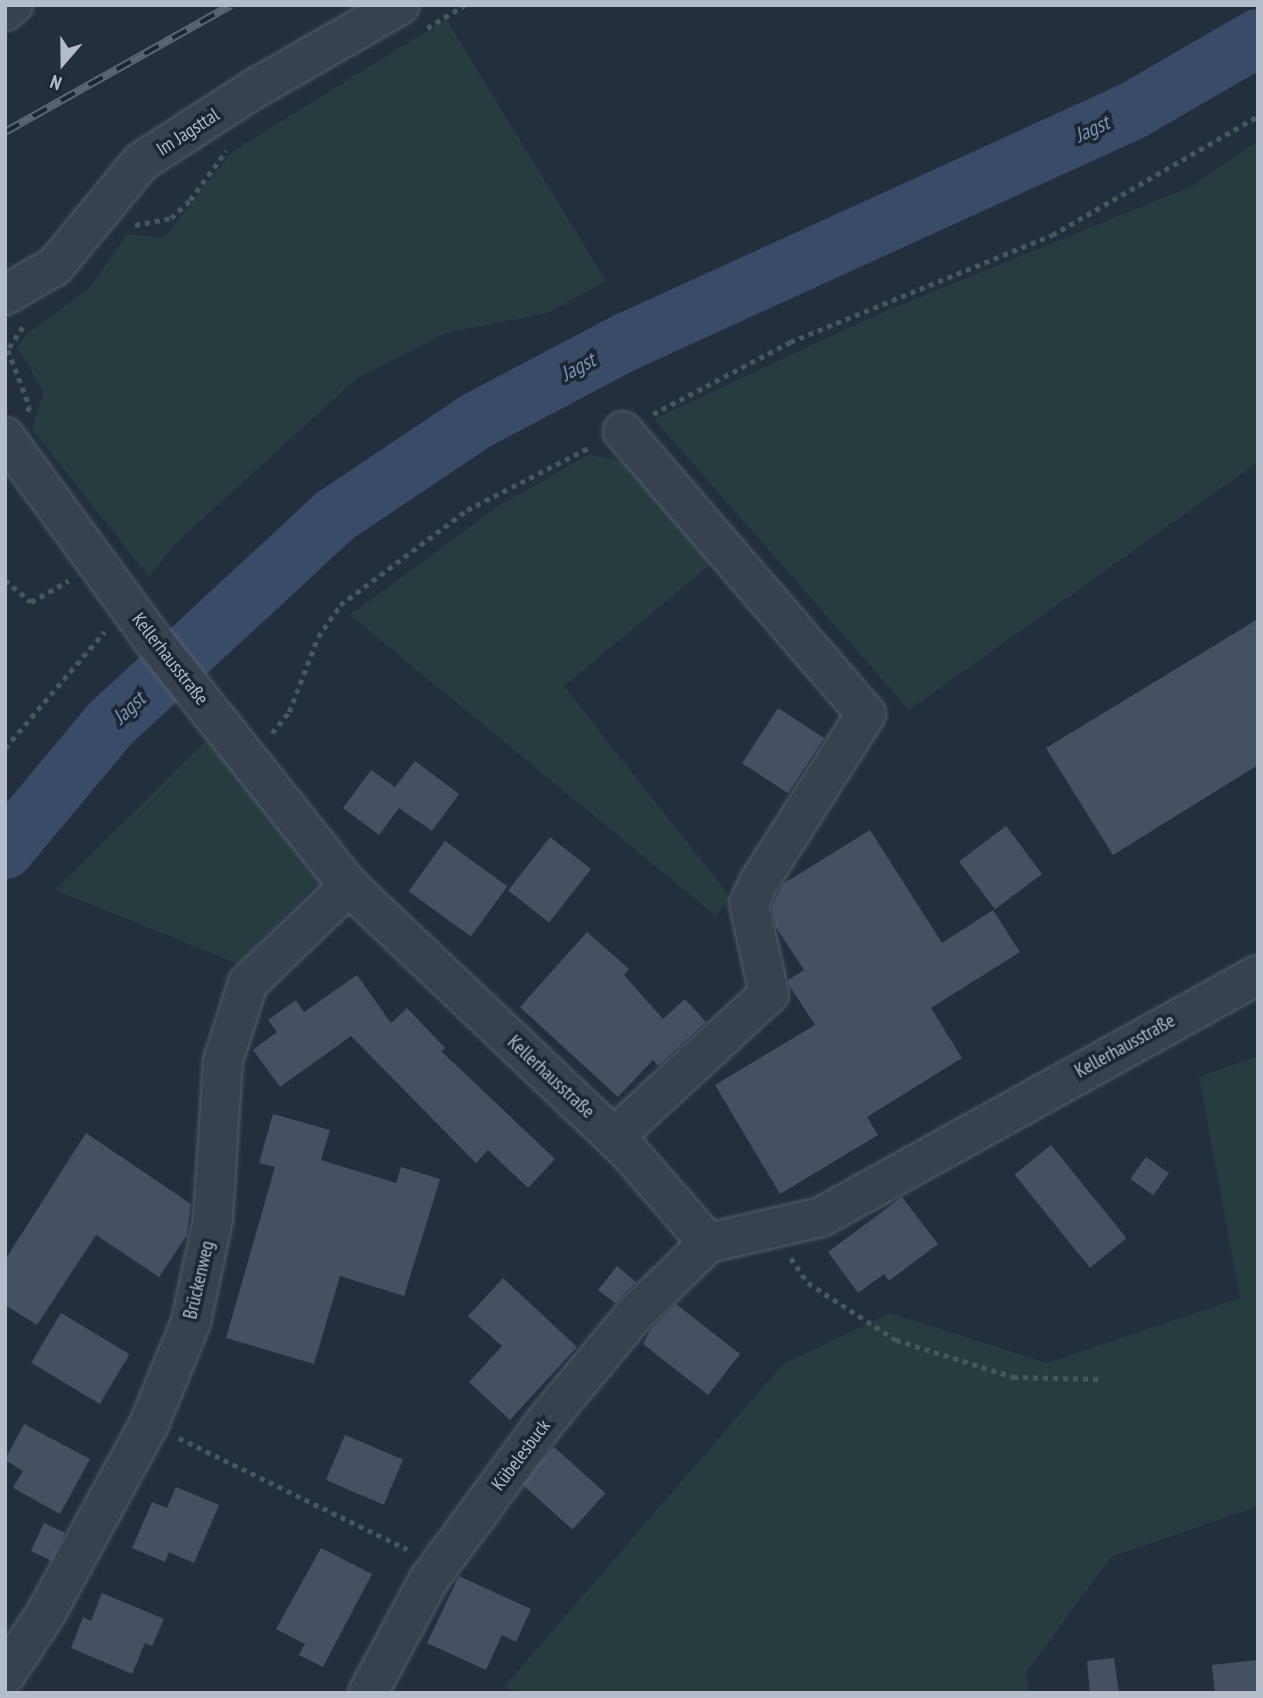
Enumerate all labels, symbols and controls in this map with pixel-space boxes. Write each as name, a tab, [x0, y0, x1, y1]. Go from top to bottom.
north arrow	[28, 28, 98, 98]
text: N	[47, 70, 65, 96]
street label: Im Jagsttal	[152, 103, 224, 161]
water label: Jagst	[1071, 110, 1113, 148]
water label: Jagst	[556, 348, 600, 386]
street label: Kellerhausstraße	[127, 608, 213, 710]
water label: Jagst	[107, 687, 151, 729]
street label: Kellerhausstraße	[1071, 1009, 1179, 1083]
street label: Kellerhausstraße	[503, 1031, 599, 1123]
street label: Brückenweg	[179, 1239, 219, 1321]
street label: Kübelesbuck	[487, 1415, 555, 1495]

